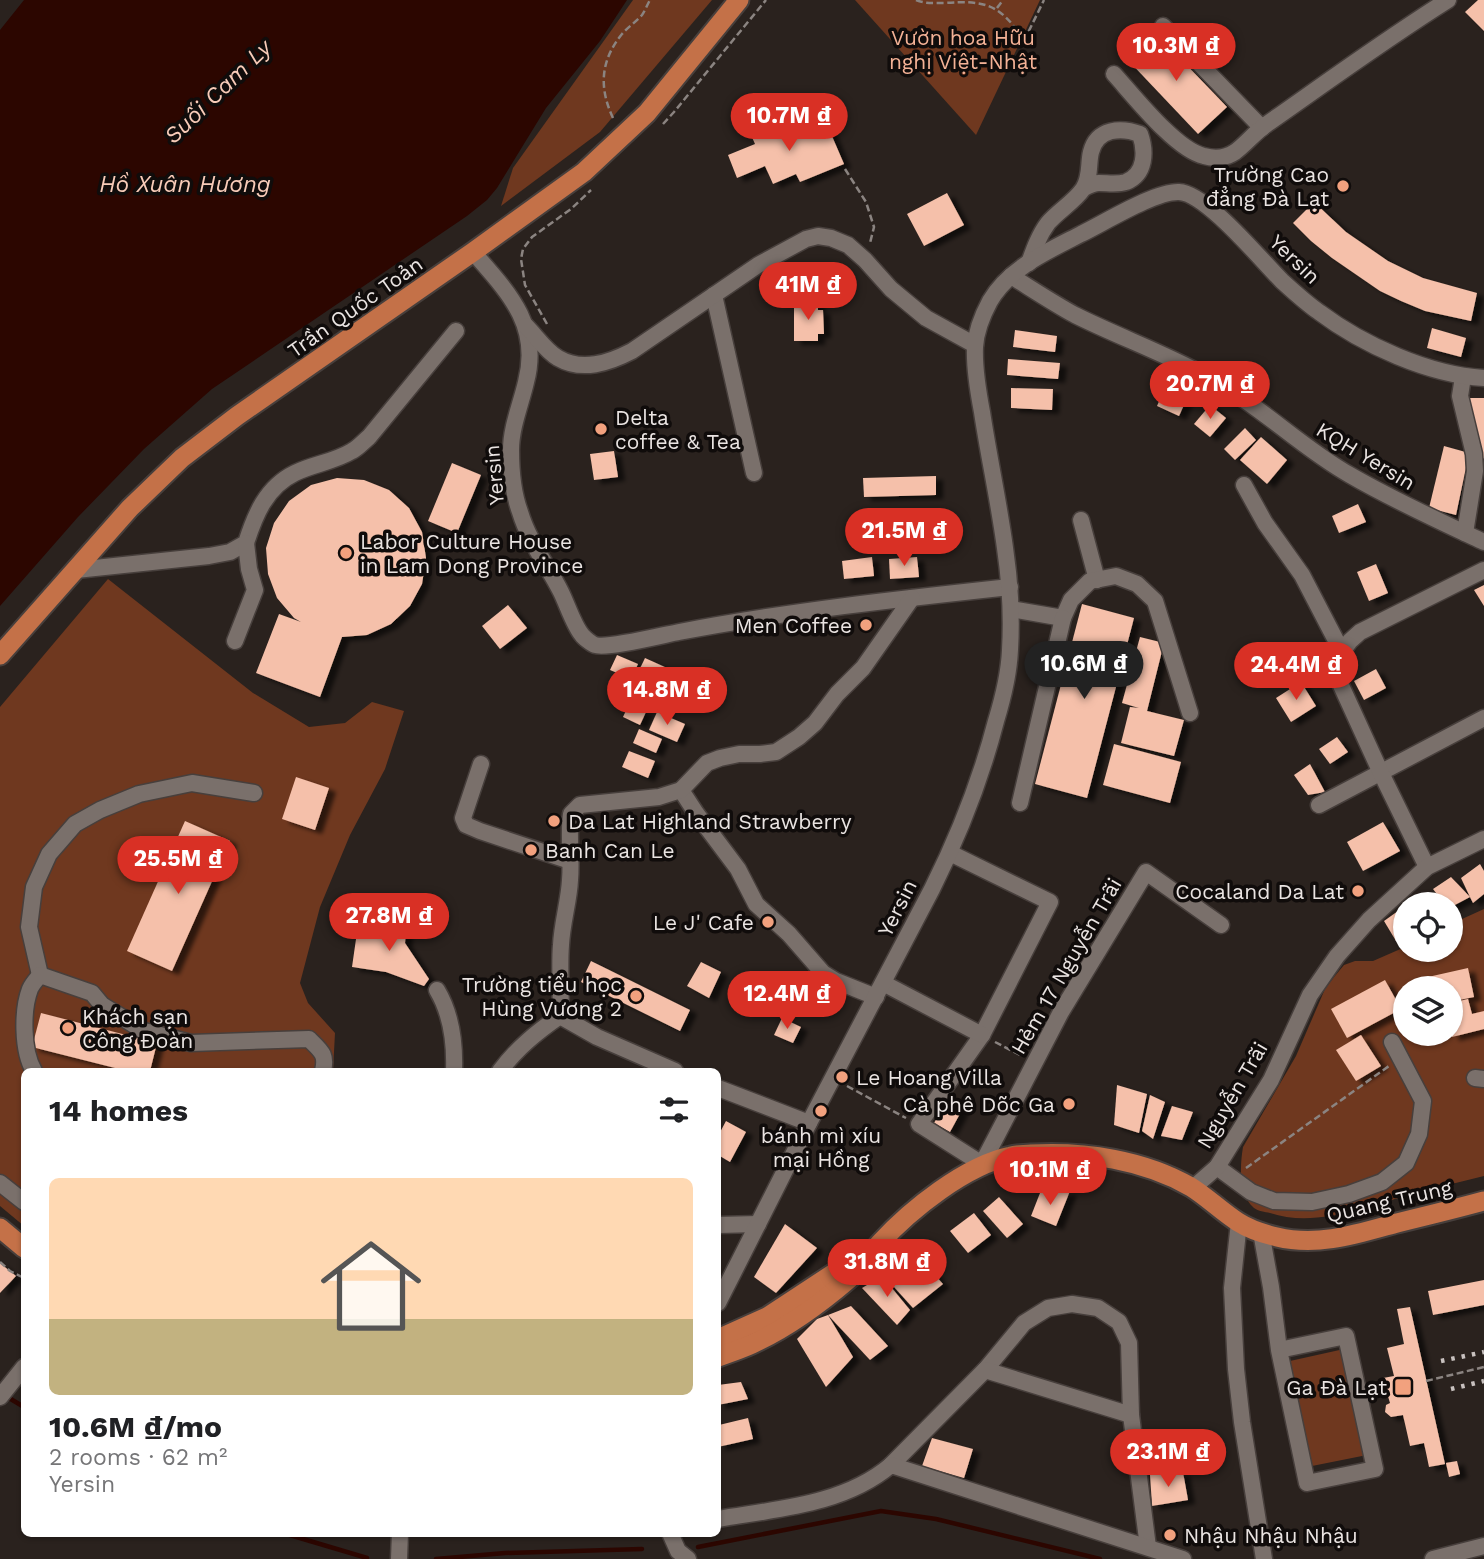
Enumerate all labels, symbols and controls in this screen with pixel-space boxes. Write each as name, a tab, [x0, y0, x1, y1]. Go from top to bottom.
pin: 10.3M ₫	[1111, 24, 1241, 83]
park label: Vườn hoa Hữu nghị Việt-Nhật	[889, 25, 1037, 74]
text: 10.3M ₫	[1133, 32, 1219, 59]
water label: Suối Cam Ly	[159, 33, 278, 150]
pin: 10.7M ₫	[724, 94, 854, 153]
text: 10.7M ₫	[747, 102, 831, 129]
place label: Trường Cao đẳng Đà Lạt	[1206, 162, 1329, 211]
water label: Hồ Xuân Hương	[99, 171, 271, 198]
marker: Trường Cao đẳng Đà Lạt	[1335, 178, 1351, 194]
street label: Yersin	[1265, 229, 1325, 289]
street label: Trần Quốc Toản	[283, 251, 427, 363]
pin: 41M ₫	[759, 262, 857, 322]
text: 41M ₫	[775, 271, 841, 298]
pin: 20.7M ₫	[1145, 362, 1275, 421]
text: 20.7M ₫	[1166, 370, 1254, 397]
place label: Delta coffee & Tea	[615, 405, 741, 454]
street label: KQH Yersin	[1312, 417, 1420, 495]
marker: Delta coffee & Tea	[593, 421, 609, 437]
street label: Yersin	[479, 444, 509, 506]
pin: 21.5M ₫	[839, 508, 969, 568]
text: 21.5M ₫	[861, 517, 947, 544]
place label: Labor Culture House in Lam Dong Province	[360, 529, 583, 578]
marker: Labor Culture House in Lam Dong Province	[338, 545, 354, 561]
place label: Men Coffee	[735, 613, 852, 638]
marker: Men Coffee	[858, 617, 874, 633]
pin: 10.6M ₫	[1019, 642, 1149, 701]
pin: 24.4M ₫	[1231, 642, 1361, 702]
text: 10.6M ₫	[1040, 650, 1128, 677]
text: 24.4M ₫	[1250, 651, 1342, 678]
pin: 14.8M ₫	[602, 668, 732, 727]
text: 14.8M ₫	[623, 676, 711, 703]
place label: Da Lat Highland Strawberry	[568, 809, 852, 834]
marker: Da Lat Highland Strawberry	[546, 813, 562, 829]
pin: 25.5M ₫	[113, 836, 243, 896]
place label: Banh Can Le	[545, 838, 675, 863]
marker: Banh Can Le	[523, 842, 539, 858]
text: 25.5M ₫	[133, 845, 223, 872]
street label: Hẻm 17 Nguyễn Trãi	[1005, 873, 1127, 1059]
street label: Yersin	[872, 875, 922, 941]
place label: Cocaland Da Lat	[1175, 879, 1344, 904]
marker: Cocaland Da Lat	[1350, 883, 1366, 899]
map controls	[1393, 892, 1463, 1046]
button: locate	[1393, 892, 1463, 962]
pin: 27.8M ₫	[324, 894, 454, 953]
text: 27.8M ₫	[345, 902, 433, 929]
place label: Le J' Cafe	[653, 910, 754, 935]
marker: Le J' Cafe	[760, 914, 776, 930]
place label: Trường tiểu học Hùng Vương 2	[462, 972, 622, 1021]
pin: 12.4M ₫	[722, 972, 852, 1031]
button: layers	[1393, 976, 1463, 1046]
text: 12.4M ₫	[743, 980, 831, 1007]
marker: Trường tiểu học Hùng Vương 2	[628, 988, 644, 1004]
place label: Khách sạn Công Đoàn	[82, 1004, 193, 1053]
marker: Khách sạn Công Đoàn	[60, 1020, 76, 1036]
street label: Nguyễn Trãi	[1191, 1037, 1273, 1153]
place label: Le Hoang Villa	[856, 1065, 1002, 1090]
marker: Le Hoang Villa	[834, 1069, 850, 1085]
icon: filters	[655, 1091, 693, 1129]
place label: Cà phê Dõc Ga	[903, 1092, 1055, 1117]
text: 14 homes	[49, 1093, 188, 1128]
marker: Cà phê Dõc Ga	[1061, 1096, 1077, 1112]
marker: bánh mì xíu mại Hồng	[813, 1103, 829, 1119]
place label: bánh mì xíu mại Hồng	[761, 1123, 881, 1172]
pin: 10.1M ₫	[985, 1148, 1115, 1207]
text: 10.1M ₫	[1010, 1156, 1090, 1183]
street label: Quang Trung	[1324, 1174, 1455, 1228]
icon: home	[308, 1223, 434, 1349]
pin: 31.8M ₫	[822, 1240, 952, 1299]
text: 31.8M ₫	[844, 1248, 930, 1275]
place label: Ga Đà Lạt	[1286, 1375, 1387, 1400]
marker: Ga Đà Lạt	[1393, 1377, 1413, 1397]
text: 10.6M ₫/mo	[49, 1409, 222, 1444]
pin: 23.1M ₫	[1103, 1430, 1233, 1489]
text: 23.1M ₫	[1126, 1438, 1210, 1465]
text: 2 rooms · 62 m²	[49, 1444, 227, 1471]
text: Yersin	[49, 1471, 115, 1498]
place label: Nhậu Nhậu Nhậu	[1184, 1523, 1358, 1548]
marker: Nhậu Nhậu Nhậu	[1162, 1527, 1178, 1543]

